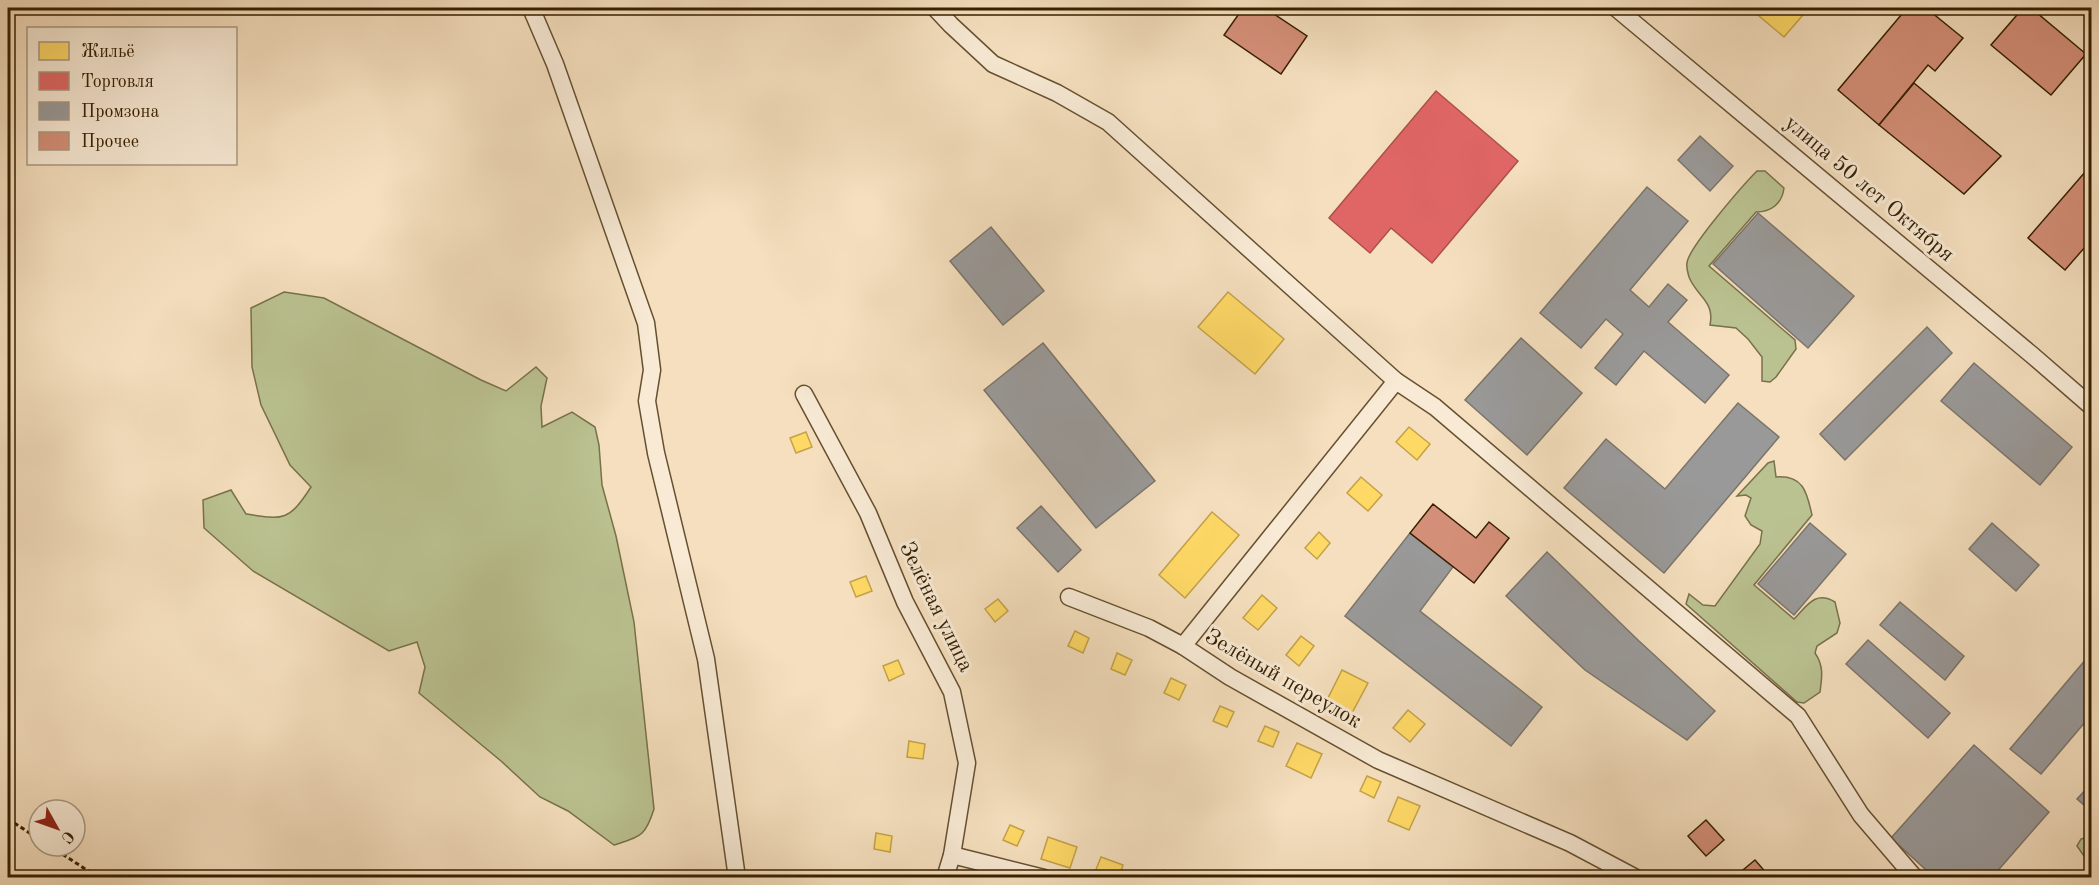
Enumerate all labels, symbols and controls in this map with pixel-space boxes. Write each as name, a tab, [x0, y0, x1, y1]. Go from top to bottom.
legend	[27, 27, 237, 165]
text: Жильё	[81, 43, 135, 61]
text: Торговля	[81, 73, 154, 91]
text: Промзона	[81, 103, 159, 121]
street label: улица 50 лет Октября	[1780, 112, 1958, 266]
text: Прочее	[81, 133, 139, 151]
street label: Зелёная улица	[895, 538, 977, 676]
street label: Зелёный переулок	[1201, 625, 1365, 733]
north arrow	[27, 798, 87, 858]
text: С	[57, 827, 76, 846]

